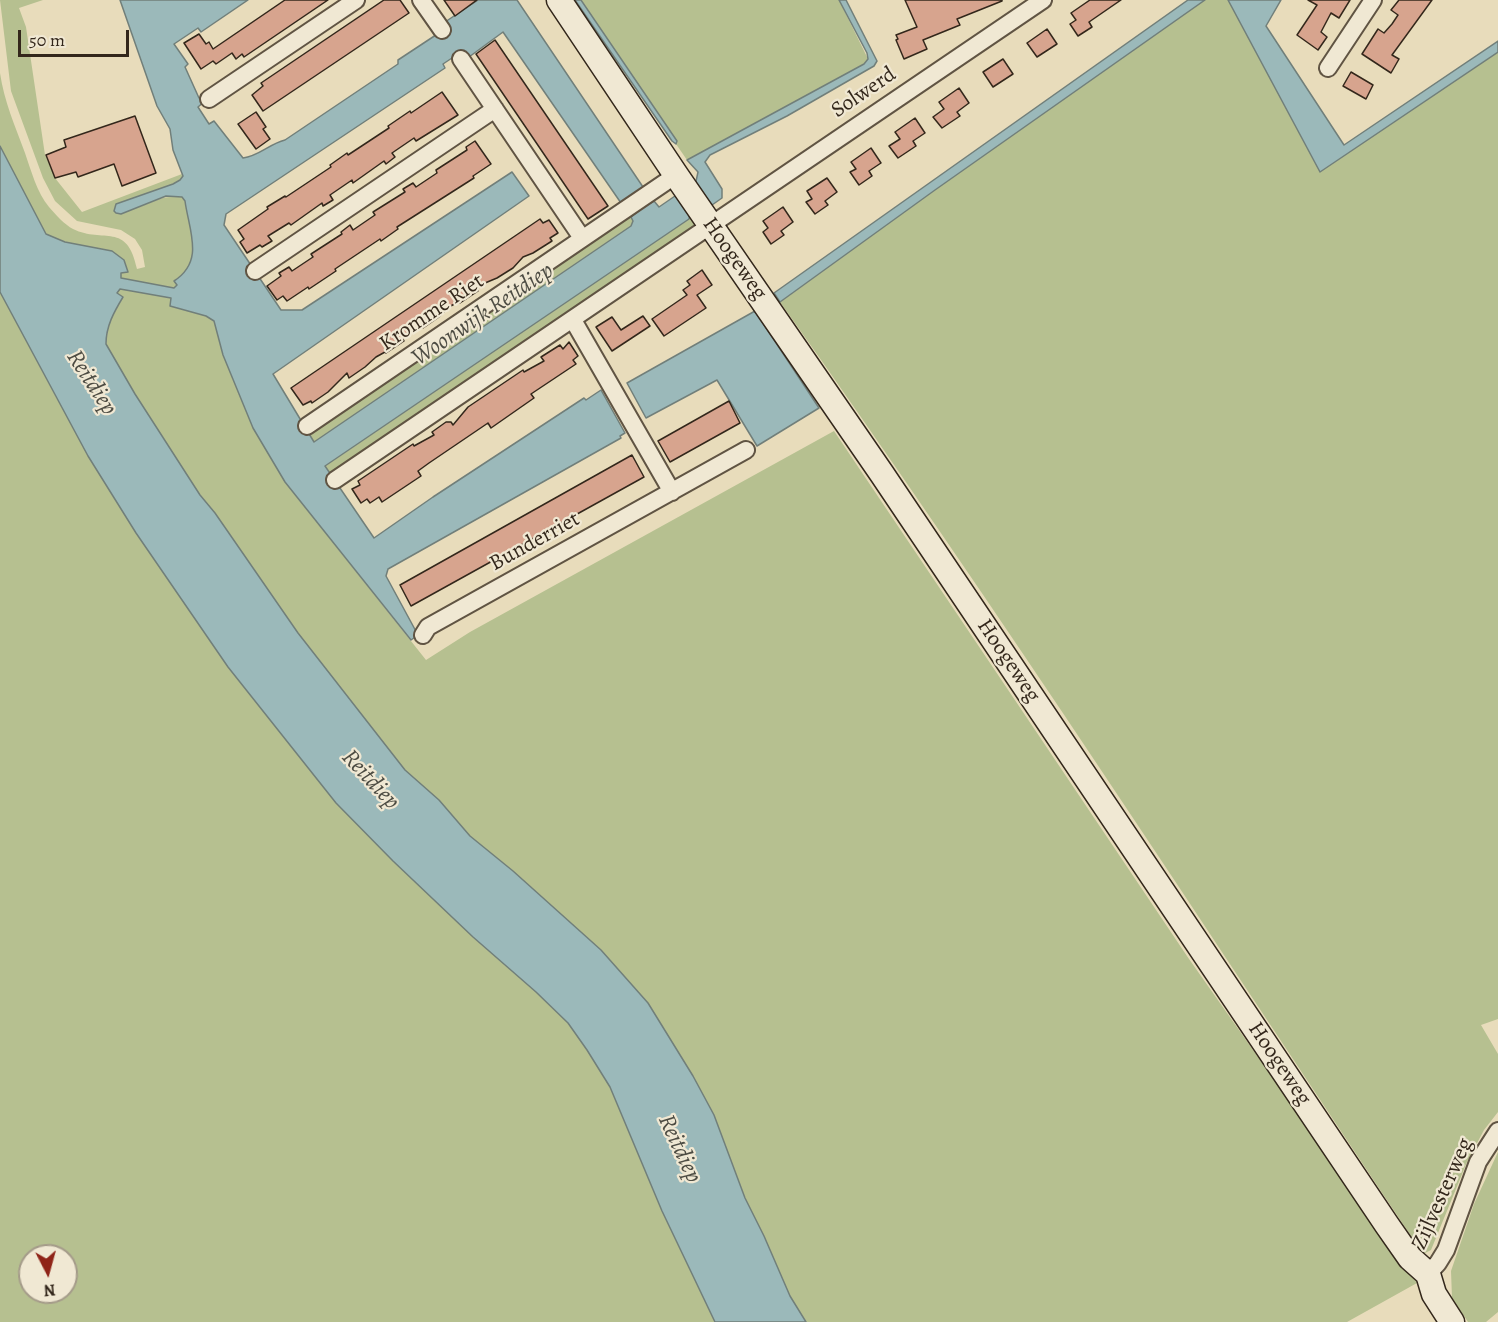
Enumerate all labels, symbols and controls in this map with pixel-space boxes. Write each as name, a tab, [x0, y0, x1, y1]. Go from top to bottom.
scale bar	[21, 18, 132, 56]
text: 50 m	[29, 28, 65, 52]
street label: Solwerd	[827, 62, 901, 124]
street label: Hoogeweg	[696, 213, 772, 305]
water label: Woonwijk Reitdiep	[407, 257, 559, 373]
street label: Kromme Riet	[375, 268, 489, 358]
water label: Reitdiep	[59, 345, 123, 421]
street label: Bunderriet	[485, 506, 585, 578]
street label: Hoogeweg	[971, 614, 1045, 708]
water label: Reitdiep	[335, 744, 405, 816]
street label: Hoogeweg	[1242, 1017, 1316, 1111]
water label: Reitdiep	[651, 1110, 707, 1188]
street label: Zijlvesterweg	[1407, 1134, 1479, 1254]
north arrow	[18, 1244, 78, 1304]
text: N	[43, 1278, 57, 1301]

